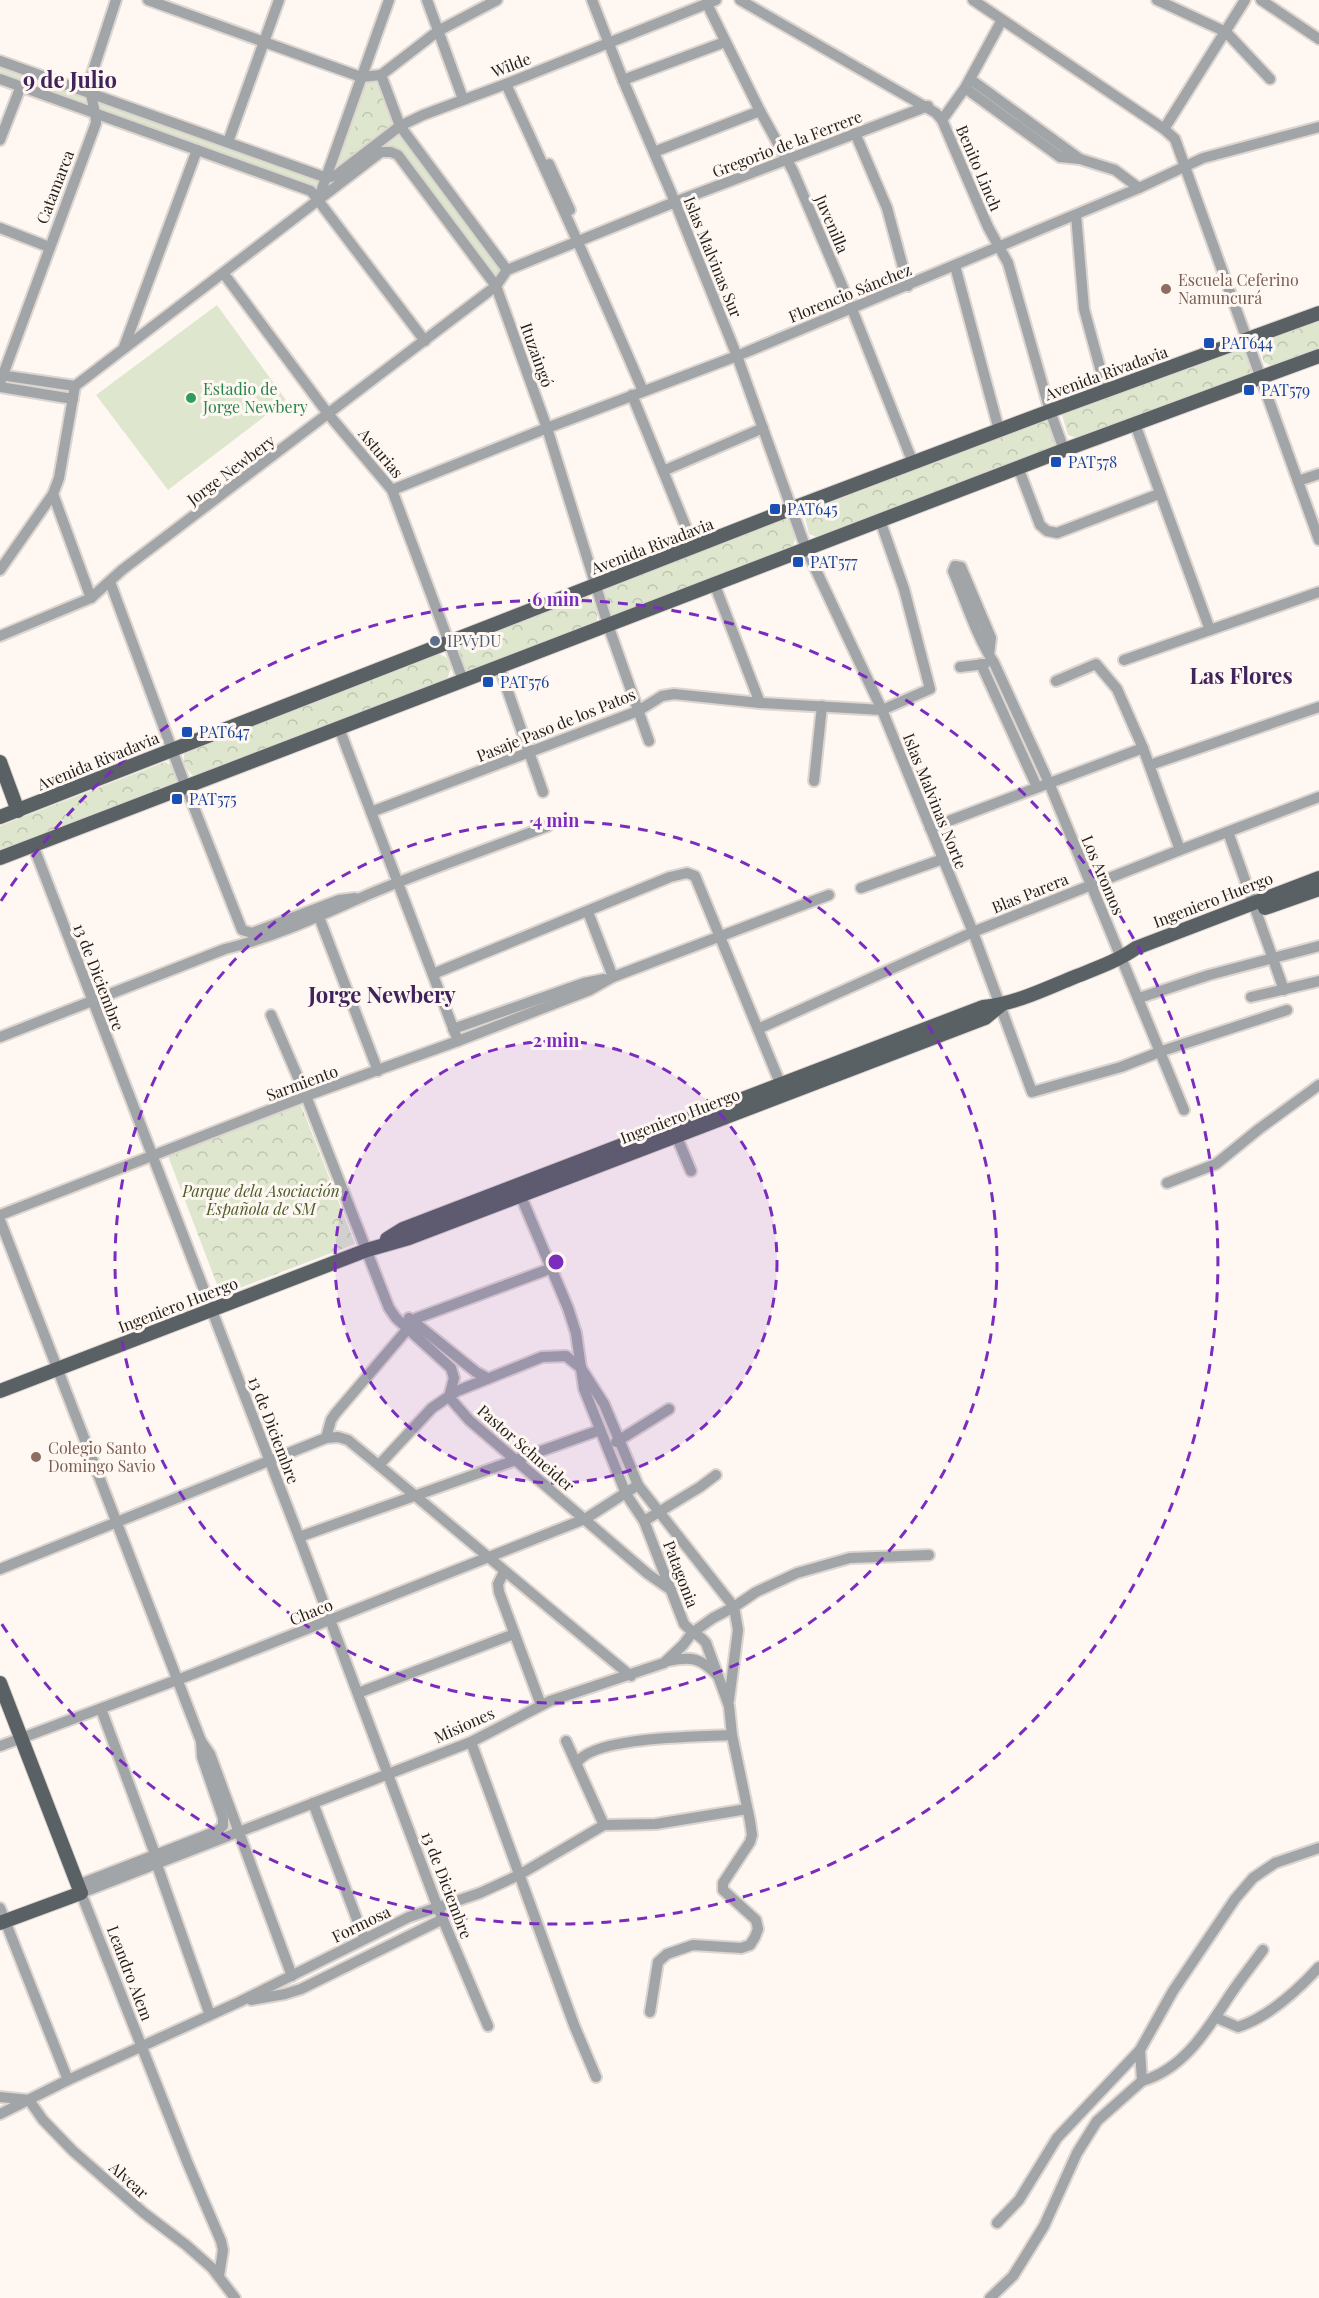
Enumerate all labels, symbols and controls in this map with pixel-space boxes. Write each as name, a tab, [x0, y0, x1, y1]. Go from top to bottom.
street label: Wilde	[487, 47, 534, 82]
district label: 9 de Julio	[23, 64, 117, 94]
street label: Gregorio de la Ferrere	[709, 105, 865, 182]
street label: Benito Linch	[952, 122, 1007, 215]
street label: Catamarca	[31, 147, 78, 227]
street label: Juvenilla	[810, 191, 854, 256]
street label: Islas Malvinas Sur	[680, 193, 747, 320]
street label: Florencio Sánchez	[785, 258, 915, 327]
place label: Escuela Ceferino Namuncurá	[1178, 269, 1299, 308]
marker: Escuela Ceferino Namuncurá	[1159, 282, 1173, 296]
street label: Ituzaingó	[516, 320, 559, 390]
place label: PAT644	[1221, 332, 1273, 353]
marker: PAT644	[1202, 336, 1216, 350]
street label: Avenida Rivadavia	[1040, 340, 1170, 405]
place label: Estadio de Jorge Newbery	[202, 378, 308, 417]
place label: PAT579	[1261, 379, 1310, 400]
marker: PAT579	[1242, 383, 1256, 397]
marker: Estadio de Jorge Newbery	[184, 391, 198, 405]
street label: Asturias	[354, 423, 408, 482]
street label: Jorge Newbery	[182, 430, 279, 510]
place label: PAT578	[1068, 451, 1117, 472]
marker: PAT578	[1049, 455, 1063, 469]
place label: PAT645	[787, 498, 838, 519]
marker: PAT645	[768, 502, 782, 516]
street label: Avenida Rivadavia	[587, 513, 716, 579]
place label: PAT577	[810, 551, 858, 572]
marker: PAT577	[791, 555, 805, 569]
text: 6 min	[532, 587, 580, 611]
place label: IPVyDU	[447, 630, 501, 651]
marker: IPVyDU	[428, 634, 442, 648]
district label: Las Flores	[1189, 660, 1293, 690]
place label: PAT576	[500, 671, 549, 692]
marker: PAT576	[481, 675, 495, 689]
street label: Pasaje Paso de los Patos	[473, 683, 638, 766]
place label: PAT647	[199, 721, 250, 742]
marker: PAT647	[180, 725, 194, 739]
street label: Avenida Rivadavia	[33, 727, 162, 795]
street label: Islas Malvinas Norte	[899, 730, 972, 872]
place label: PAT575	[189, 788, 237, 809]
marker: PAT575	[170, 792, 184, 806]
text: 4 min	[533, 808, 579, 832]
street label: Los Aromos	[1077, 832, 1130, 918]
street label: Ingeniero Huergo	[1150, 867, 1276, 932]
street label: Blas Parera	[988, 868, 1071, 917]
street label: 13 de Diciembre	[69, 920, 130, 1033]
district label: Jorge Newbery	[307, 979, 456, 1009]
text: 2 min	[533, 1028, 579, 1052]
street label: Sarmiento	[263, 1060, 341, 1105]
street label: Ingeniero Huergo	[617, 1083, 743, 1148]
park label: Parque dela Asociación Española de SM	[181, 1180, 340, 1219]
centre of rings	[546, 1252, 566, 1272]
street label: Ingeniero Huergo	[115, 1272, 241, 1337]
street label: 13 de Diciembre	[244, 1373, 305, 1486]
street label: Pastor Schneider	[473, 1400, 579, 1496]
place label: Colegio Santo Domingo Savio	[48, 1437, 156, 1476]
marker: Colegio Santo Domingo Savio	[29, 1450, 43, 1464]
street label: Patagonia	[659, 1537, 704, 1610]
street label: Chaco	[286, 1593, 336, 1630]
street label: Misiones	[430, 1702, 497, 1747]
street label: 13 de Diciembre	[417, 1828, 478, 1941]
street label: Formosa	[328, 1900, 394, 1947]
street label: Leandro Alem	[103, 1922, 158, 2023]
street label: Alvear	[105, 2156, 153, 2203]

